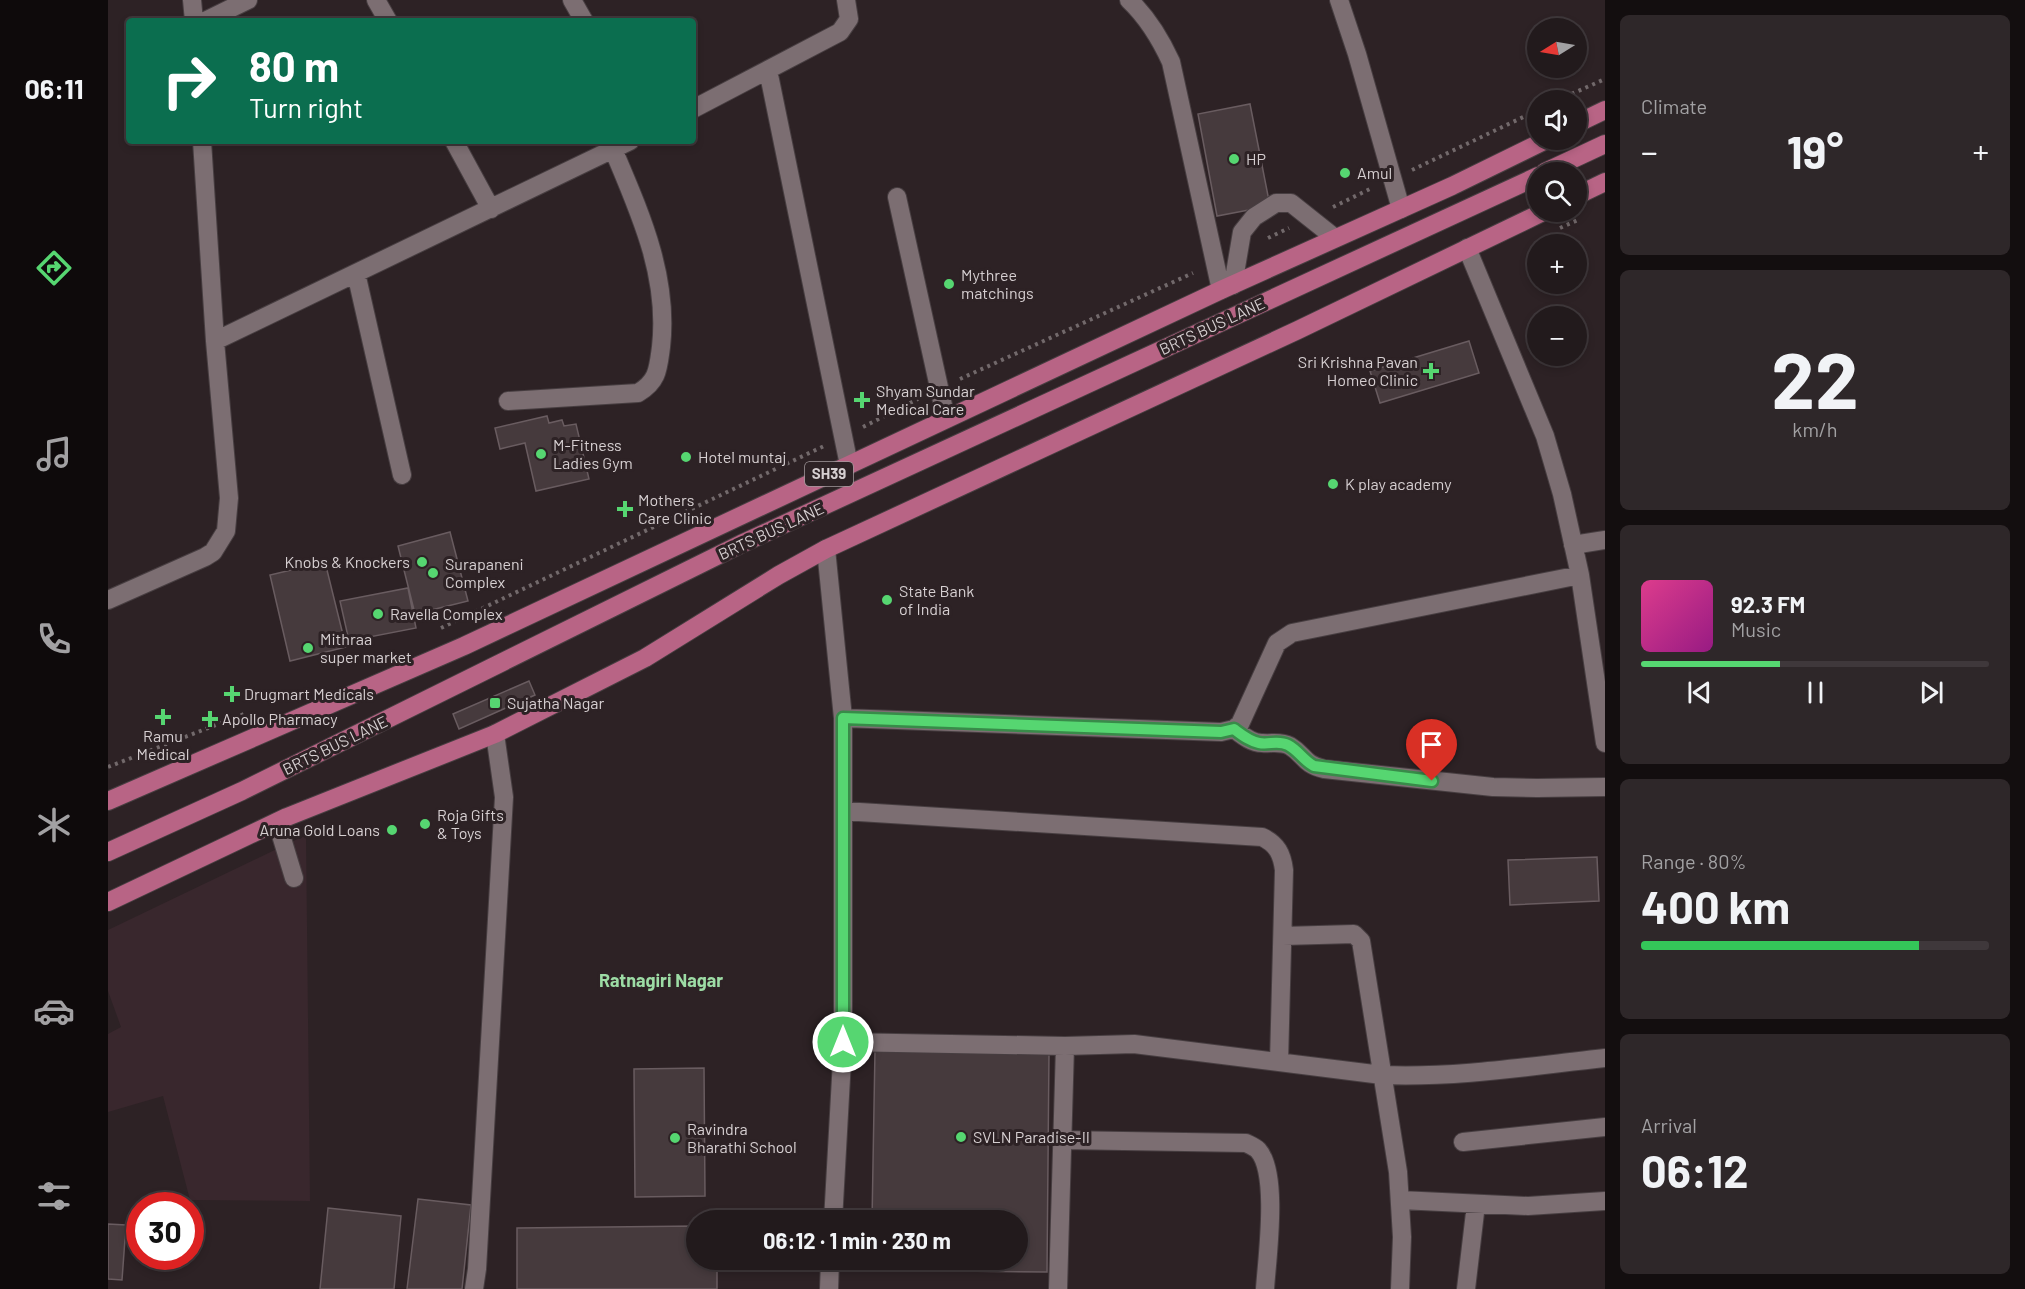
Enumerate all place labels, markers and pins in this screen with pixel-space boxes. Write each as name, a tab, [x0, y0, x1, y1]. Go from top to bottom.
place label: HP	[1246, 149, 1266, 168]
marker: HP	[1227, 152, 1241, 166]
place label: Amul	[1357, 163, 1392, 182]
marker: Amul	[1338, 166, 1352, 180]
place label: Mythree matchings	[961, 265, 1034, 302]
marker: Mythree matchings	[942, 277, 956, 291]
place label: Sri Krishna Pavan Homeo Clinic	[1298, 352, 1418, 389]
marker: Sri Krishna Pavan Homeo Clinic	[1422, 362, 1440, 380]
place label: Shyam Sundar Medical Care	[876, 381, 975, 418]
marker: Shyam Sundar Medical Care	[853, 391, 871, 409]
place label: M-Fitness Ladies Gym	[553, 435, 633, 472]
marker: M-Fitness Ladies Gym	[534, 447, 548, 461]
place label: Hotel muntaj	[698, 447, 786, 466]
marker: Hotel muntaj	[679, 450, 693, 464]
place label: K play academy	[1345, 474, 1452, 493]
marker: K play academy	[1326, 477, 1340, 491]
place label: Mothers Care Clinic	[638, 490, 712, 527]
marker: Mothers Care Clinic	[616, 500, 634, 518]
place label: Knobs & Knockers	[285, 552, 410, 571]
place label: Surapaneni Complex	[445, 554, 524, 591]
marker: Knobs & Knockers	[415, 555, 429, 569]
marker: Surapaneni Complex	[426, 566, 440, 580]
place label: State Bank of India	[899, 581, 974, 618]
marker: State Bank of India	[880, 593, 894, 607]
place label: Ravella Complex	[390, 604, 503, 623]
marker: Ravella Complex	[371, 607, 385, 621]
place label: Mithraa super market	[320, 629, 412, 666]
marker: Mithraa super market	[301, 641, 315, 655]
place label: Drugmart Medicals	[244, 684, 374, 703]
marker: Drugmart Medicals	[225, 687, 239, 701]
place label: Sujatha Nagar	[507, 693, 605, 712]
marker: Sujatha Nagar	[488, 696, 502, 710]
place label: Apollo Pharmacy	[222, 709, 338, 728]
marker: Ramu Medical	[156, 710, 170, 724]
marker: Apollo Pharmacy	[203, 712, 217, 726]
pin	[1406, 719, 1457, 781]
place label: Ramu Medical	[137, 726, 189, 763]
place label: Roja Gifts & Toys	[437, 805, 504, 842]
marker: Roja Gifts & Toys	[418, 817, 432, 831]
place label: Aruna Gold Loans	[259, 820, 380, 839]
marker: Aruna Gold Loans	[385, 823, 399, 837]
place label: Ravindra Bharathi School	[687, 1119, 797, 1156]
place label: SVLN Paradise-II	[973, 1127, 1090, 1146]
marker: SVLN Paradise-II	[954, 1130, 968, 1144]
marker: Ravindra Bharathi School	[668, 1131, 682, 1145]

